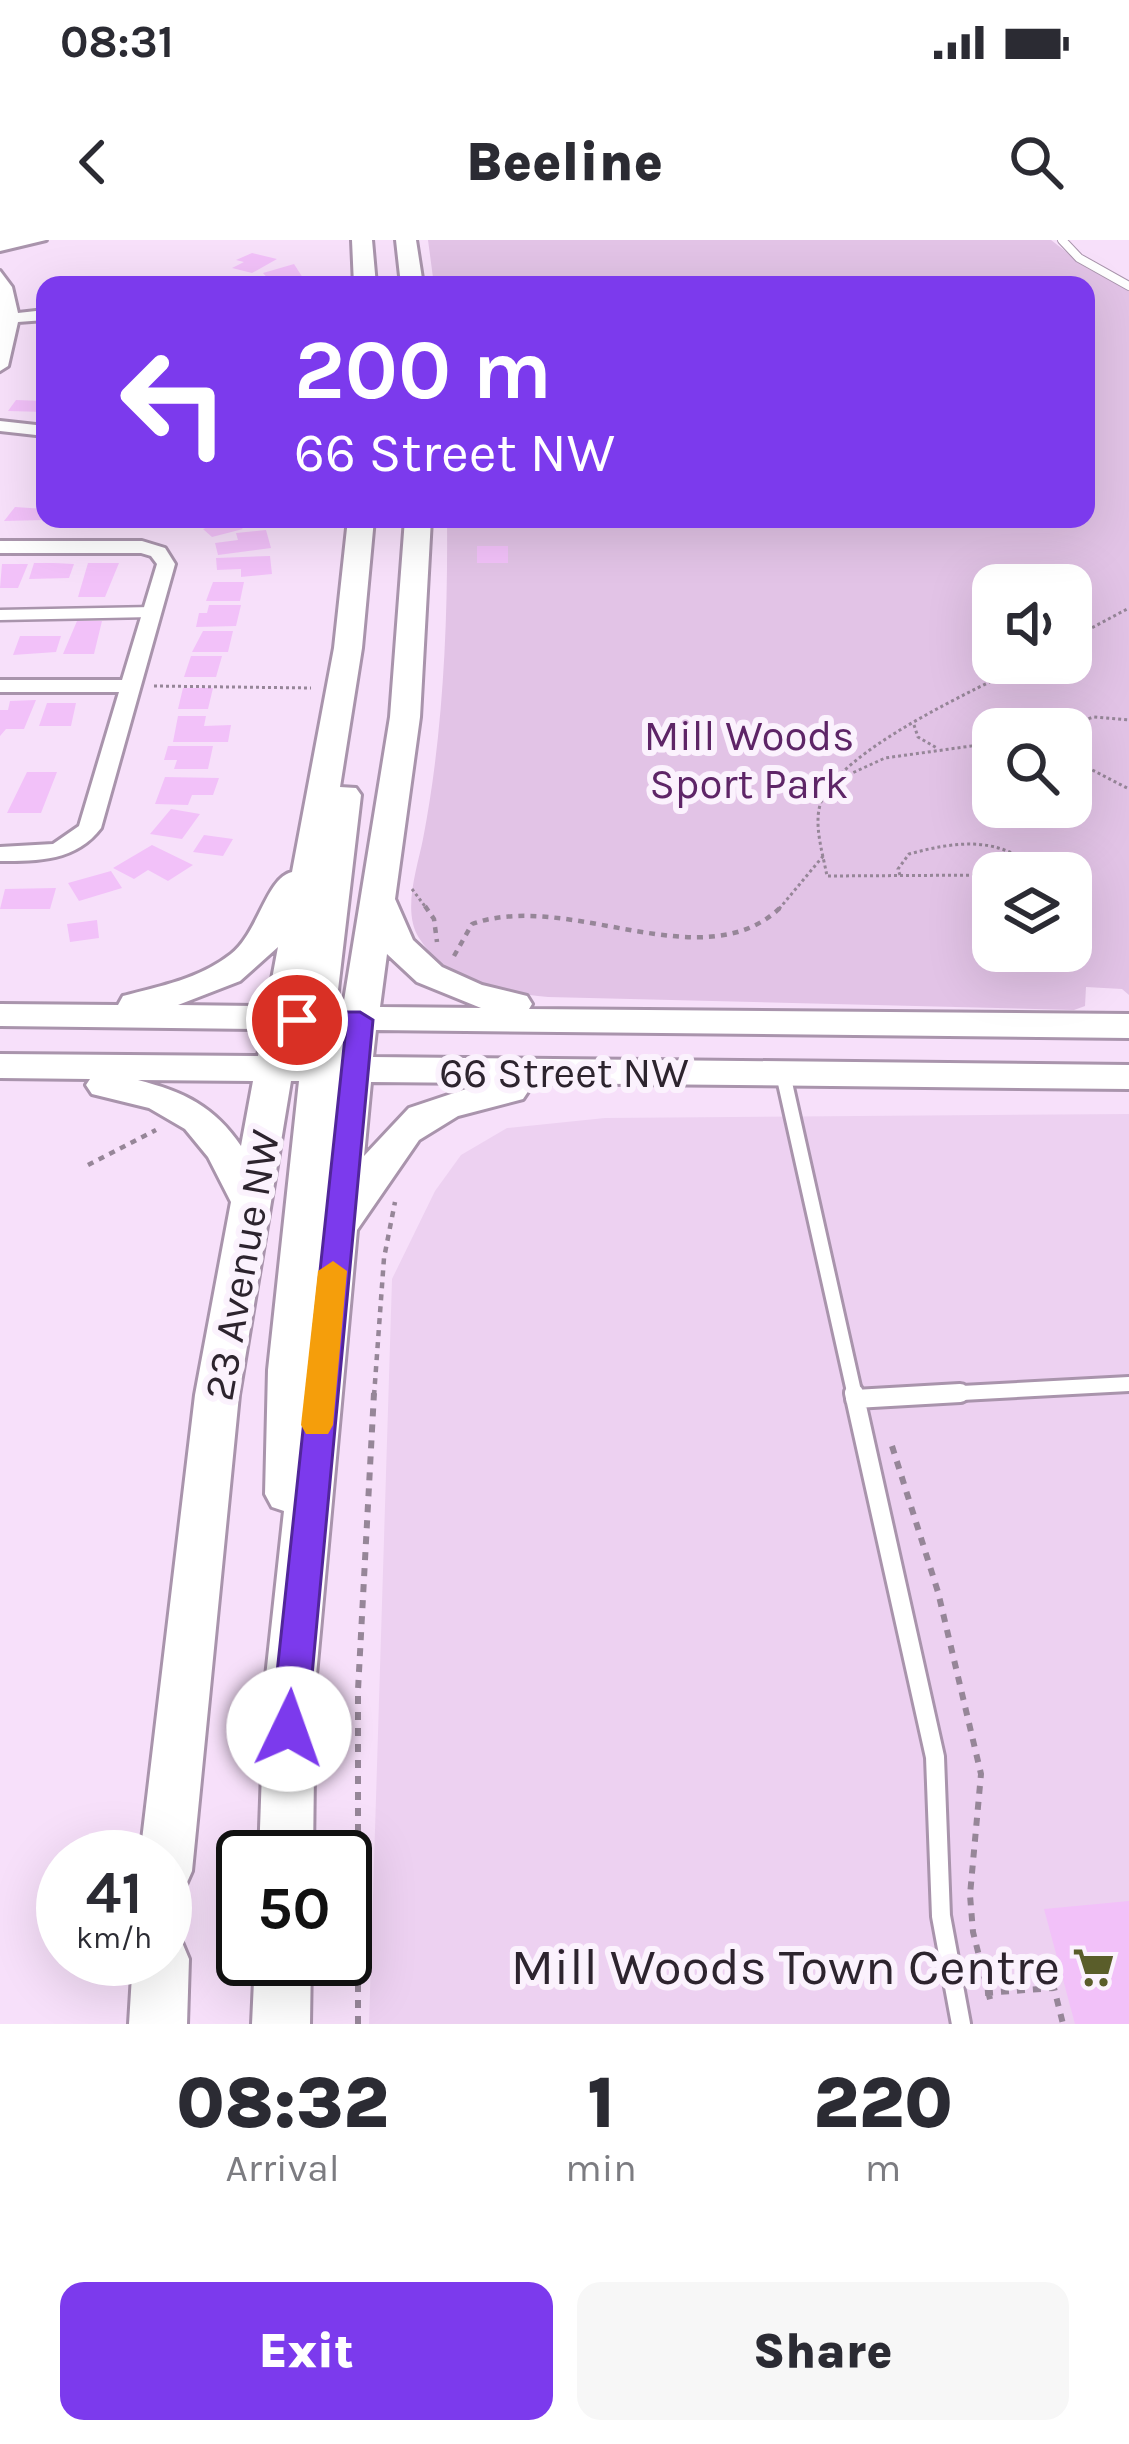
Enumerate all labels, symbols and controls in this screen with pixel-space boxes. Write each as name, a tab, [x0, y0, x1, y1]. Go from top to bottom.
text: 08:31	[60, 16, 174, 68]
icon: back	[60, 129, 126, 195]
icon: search	[1003, 129, 1069, 195]
text: Beeline	[466, 130, 663, 194]
text: 200 m	[294, 321, 552, 419]
icon: left	[96, 324, 252, 480]
text: 66 Street NW	[294, 421, 615, 485]
map controls	[972, 564, 1092, 972]
button: sound	[972, 564, 1092, 684]
button: search	[972, 708, 1092, 828]
park label: Mill Woods Sport Park	[644, 711, 854, 809]
button: layers	[972, 852, 1092, 972]
pin	[246, 969, 348, 1071]
icon: arrive	[264, 987, 330, 1053]
street label: 66 Street NW	[439, 1048, 689, 1098]
street label: 23 Avenue NW	[194, 1126, 290, 1404]
position arrow	[226, 1666, 352, 1792]
speed limit sign: 50	[216, 1830, 372, 1986]
text: 41	[85, 1858, 143, 1928]
text: km/h	[76, 1920, 152, 1956]
place label: Mill Woods Town Centre	[511, 1937, 1060, 1997]
supermarket icon: Mill Woods Town Centre	[1071, 1944, 1117, 1990]
text: 08:32	[176, 2061, 389, 2145]
text: 1	[587, 2061, 615, 2145]
text: 220	[813, 2061, 953, 2145]
text: Arrival	[225, 2145, 340, 2191]
text: min	[565, 2145, 637, 2191]
text: m	[865, 2145, 901, 2191]
button: Exit	[60, 2282, 553, 2420]
button: Share	[577, 2282, 1069, 2420]

